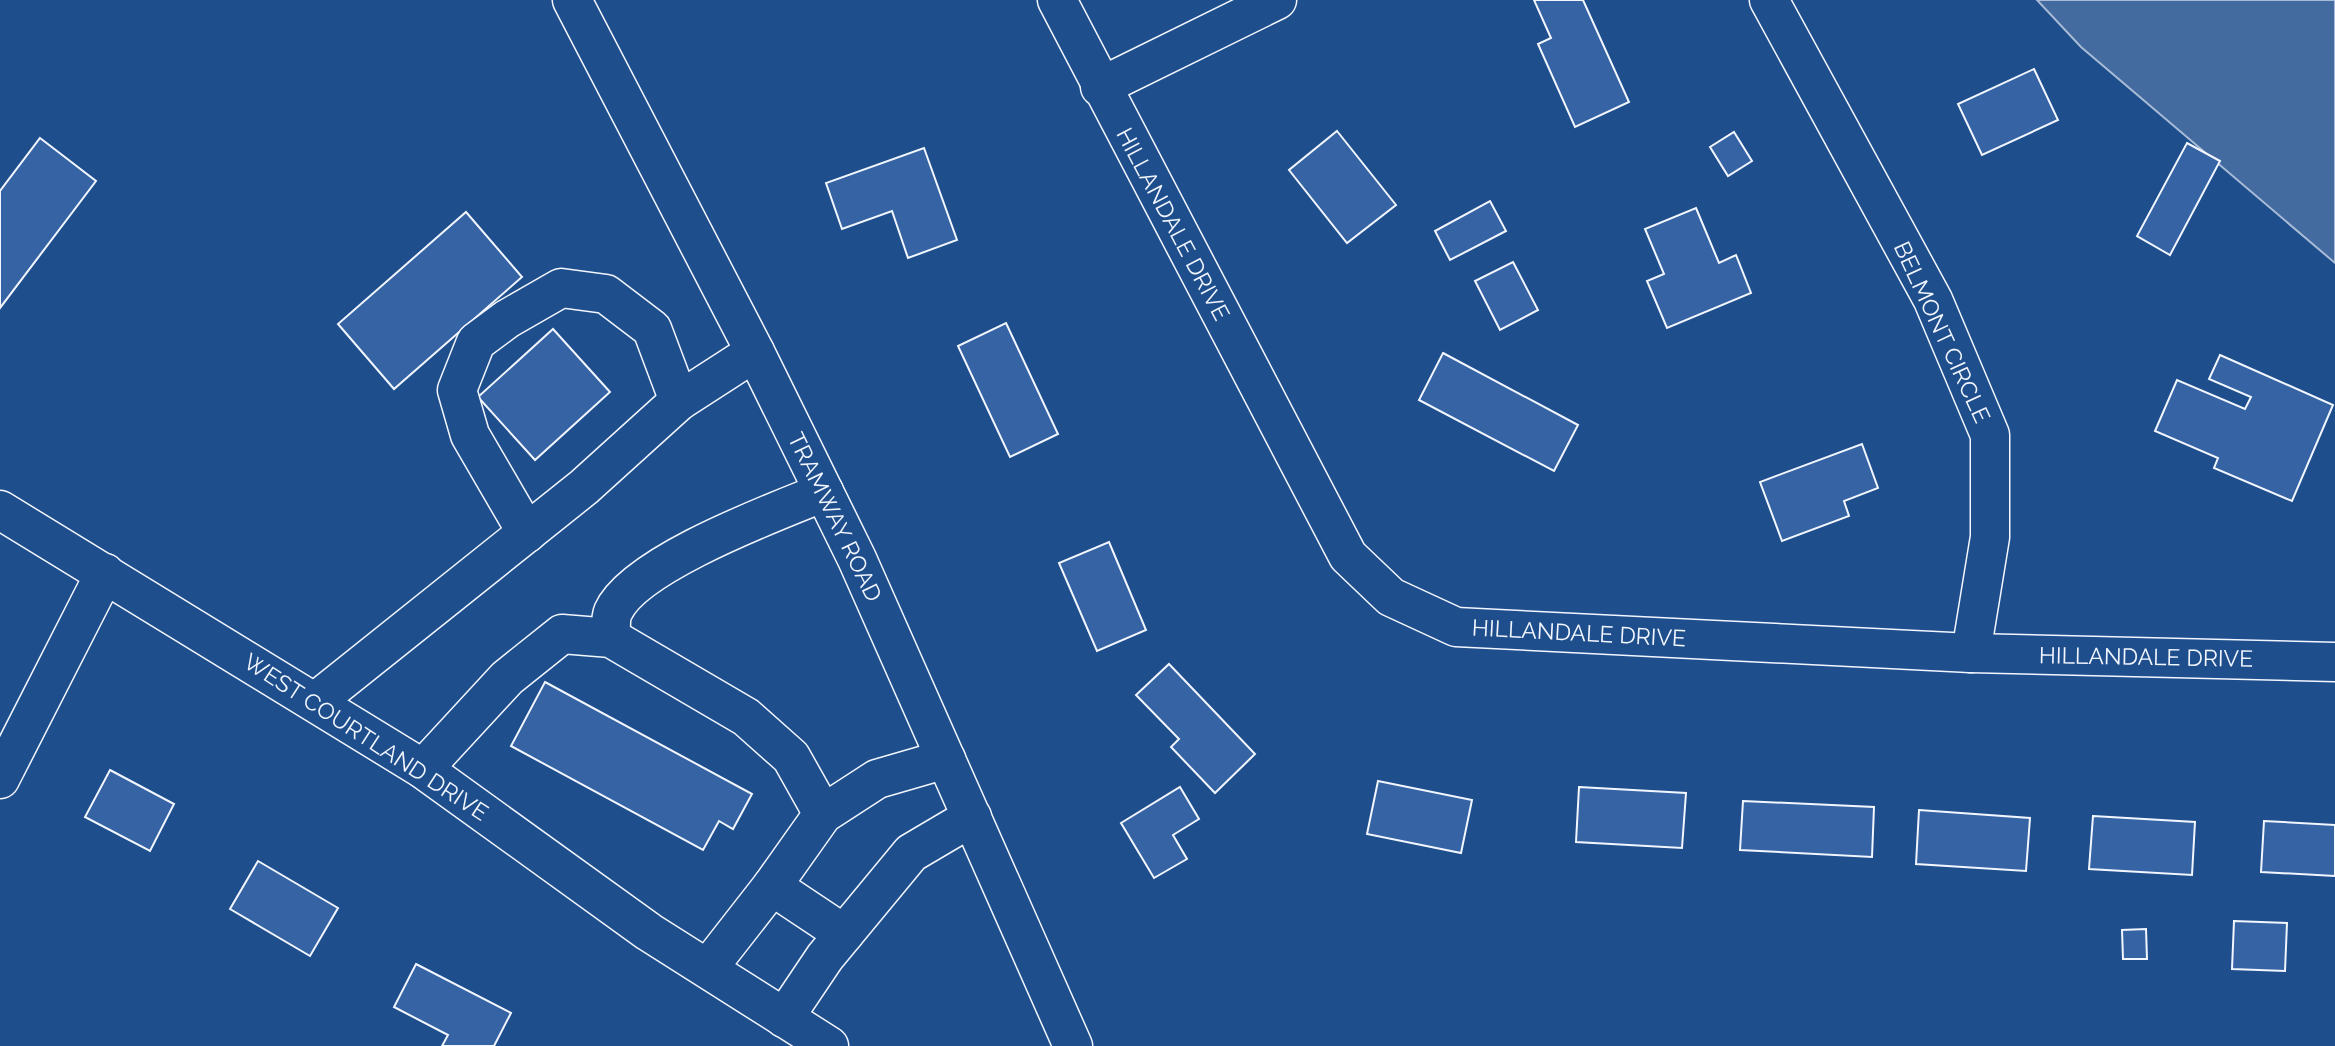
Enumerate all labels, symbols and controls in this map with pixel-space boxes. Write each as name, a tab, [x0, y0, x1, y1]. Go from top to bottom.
street label: HILLANDALE DRIVE	[1111, 123, 1236, 325]
street label: BELMONT CIRCLE	[1889, 237, 1996, 427]
street label: TRAMWAY ROAD	[783, 428, 888, 606]
street label: HILLANDALE DRIVE	[1471, 613, 1687, 652]
street label: HILLANDALE DRIVE	[2039, 641, 2253, 672]
street label: WEST COURTLAND DRIVE	[239, 647, 494, 826]

